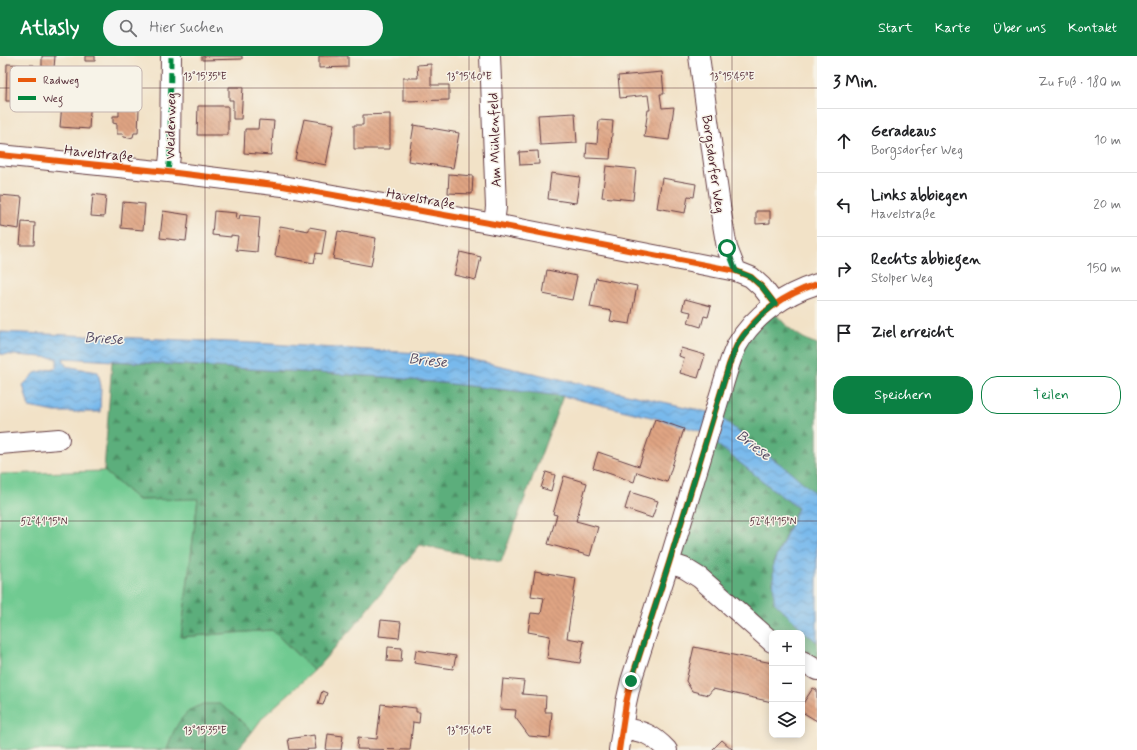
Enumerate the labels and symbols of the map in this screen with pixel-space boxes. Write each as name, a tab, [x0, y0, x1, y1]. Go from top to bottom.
legend	[10, 66, 142, 112]
text: 13°15'35"E	[183, 70, 227, 84]
text: 13°15'40"E	[446, 70, 492, 84]
text: 13°15'45"E	[710, 70, 754, 84]
text: Radweg	[43, 74, 79, 88]
text: Weg	[43, 92, 63, 108]
street label: Weidenweg	[161, 92, 181, 160]
street label: Am Mühlenfeld	[484, 92, 506, 188]
street label: Borgsdorfer Weg	[696, 114, 729, 215]
street label: Havelstraße	[63, 141, 135, 167]
street label: Havelstraße	[385, 184, 457, 214]
route start	[718, 239, 736, 257]
water label: Briese	[84, 328, 125, 350]
water label: Briese	[408, 349, 449, 373]
water label: Briese	[732, 426, 776, 466]
text: 52°41'15"N	[21, 515, 68, 529]
text: 52°41'15"N	[750, 515, 797, 529]
route end	[622, 672, 640, 690]
text: 13°15'35"E	[183, 724, 227, 738]
text: 13°15'40"E	[446, 724, 492, 738]

